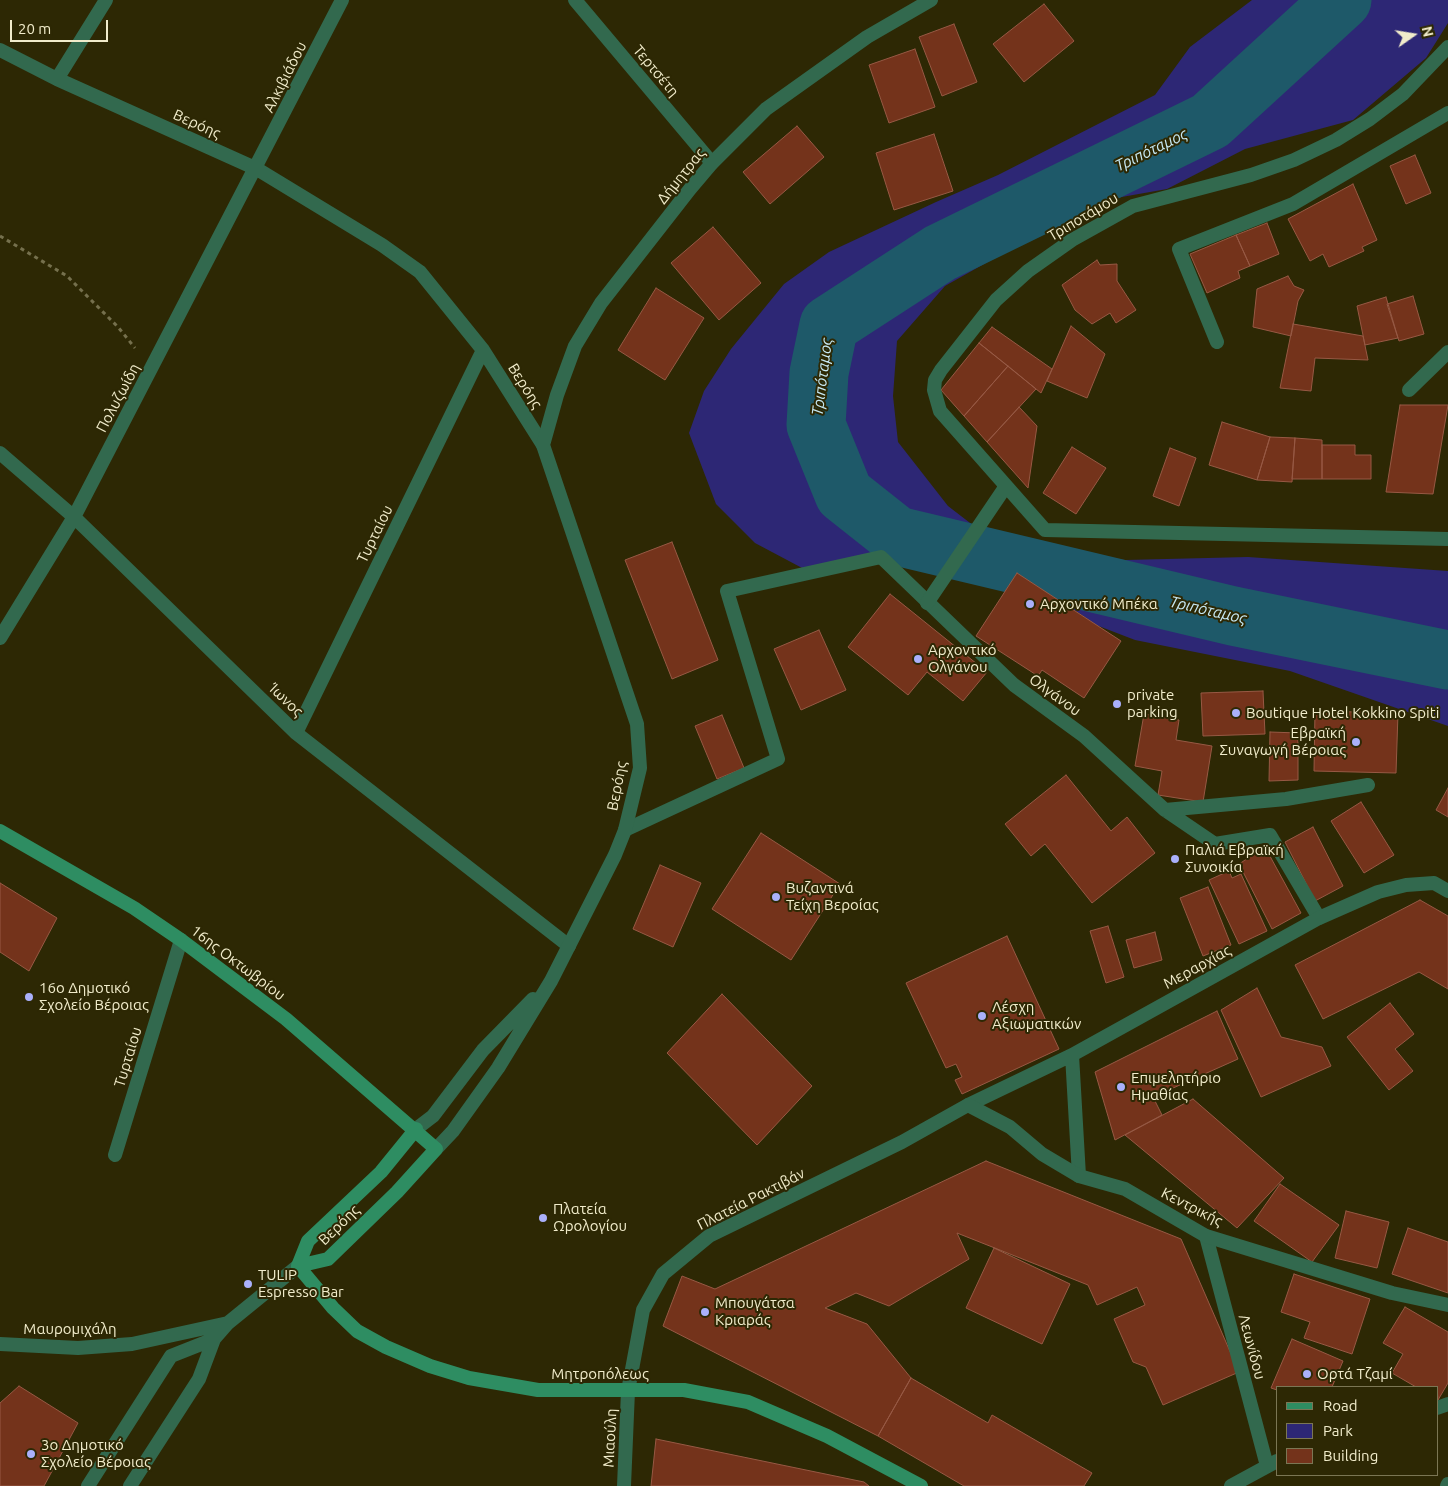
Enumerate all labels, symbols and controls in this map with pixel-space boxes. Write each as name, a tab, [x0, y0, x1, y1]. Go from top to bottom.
scale bar	[12, 10, 110, 42]
north arrow	[1388, 10, 1438, 60]
text: 20 m	[18, 20, 51, 37]
text: N	[1419, 25, 1437, 39]
street label: Αλκιβιάδου	[259, 38, 311, 116]
street label: Τερτσέτη	[629, 42, 683, 100]
street label: Βερόης	[170, 106, 224, 142]
water label: Τριπόταμος	[1112, 124, 1190, 176]
street label: Δήμητρας	[653, 144, 709, 208]
street label: Τριποτάμου	[1045, 189, 1121, 245]
water label: Τριπόταμος	[808, 337, 836, 417]
street label: Πολυζωίδη	[92, 360, 144, 436]
street label: Βερόης	[504, 360, 546, 412]
street label: Τυρταίου	[353, 502, 397, 566]
water label: Τριπόταμος	[1168, 592, 1248, 628]
place label: Αρχοντικό Μπέκα	[1040, 595, 1158, 613]
marker: Αρχοντικό Μπέκα	[1024, 598, 1036, 610]
place label: Αρχοντικό Ολγάνου	[928, 641, 997, 676]
marker: Αρχοντικό Ολγάνου	[912, 653, 924, 665]
street label: Ολγάνου	[1026, 670, 1084, 720]
street label: Ίωνος	[265, 680, 307, 720]
place label: private parking	[1127, 686, 1178, 721]
marker: private parking	[1111, 698, 1123, 710]
place label: Boutique Hotel Kokkino Spiti	[1246, 704, 1439, 722]
marker: Boutique Hotel Kokkino Spiti	[1230, 707, 1242, 719]
place label: Εβραϊκή Συναγωγή Βέροιας	[1220, 724, 1346, 759]
marker: Εβραϊκή Συναγωγή Βέροιας	[1350, 736, 1362, 748]
street label: Βερόης	[603, 760, 631, 812]
place label: Παλιά Εβραϊκή Συνοικία	[1185, 841, 1284, 876]
marker: Παλιά Εβραϊκή Συνοικία	[1169, 853, 1181, 865]
place label: Βυζαντινά Τείχη Βεροίας	[786, 879, 878, 914]
marker: Βυζαντινά Τείχη Βεροίας	[770, 891, 782, 903]
street label: 16ης Οκτωβρίου	[187, 922, 289, 1004]
street label: Μεραρχίας	[1160, 941, 1234, 993]
place label: 16ο Δημοτικό Σχολείο Βέροιας	[39, 979, 149, 1014]
marker: 16ο Δημοτικό Σχολείο Βέροιας	[23, 991, 35, 1003]
place label: Λέσχη Αξιωματικών	[992, 998, 1081, 1033]
marker: Λέσχη Αξιωματικών	[976, 1010, 988, 1022]
street label: Τυρταίου	[110, 1025, 146, 1089]
place label: Επιμελητήριο Ημαθίας	[1131, 1069, 1221, 1104]
marker: Επιμελητήριο Ημαθίας	[1115, 1081, 1127, 1093]
street label: Πλατεία Ρακτιβάν	[694, 1164, 808, 1234]
street label: Κεντρικής	[1158, 1184, 1226, 1230]
place label: Πλατεία Ωρολογίου	[553, 1200, 627, 1235]
street label: Βερόης	[315, 1201, 363, 1249]
marker: Πλατεία Ωρολογίου	[537, 1212, 549, 1224]
place label: TULIP Espresso Bar	[258, 1266, 344, 1301]
marker: TULIP Espresso Bar	[242, 1278, 254, 1290]
place label: Μπουγάτσα Κριαράς	[715, 1294, 795, 1329]
marker: Μπουγάτσα Κριαράς	[699, 1306, 711, 1318]
street label: Λεωνίδου	[1235, 1312, 1269, 1382]
street label: Μαυρομιχάλη	[23, 1320, 117, 1338]
street label: Μητροπόλεως	[551, 1365, 649, 1383]
place label: Ορτά Τζαμί	[1317, 1365, 1393, 1383]
marker: Ορτά Τζαμί	[1301, 1368, 1313, 1380]
legend	[1276, 1386, 1438, 1476]
text: Road	[1323, 1397, 1358, 1414]
street label: Μιαούλη	[599, 1408, 621, 1468]
text: Park	[1323, 1422, 1353, 1439]
place label: 3ο Δημοτικό Σχολείο Βέροιας	[41, 1436, 151, 1471]
text: Building	[1323, 1447, 1378, 1464]
marker: 3ο Δημοτικό Σχολείο Βέροιας	[25, 1448, 37, 1460]

